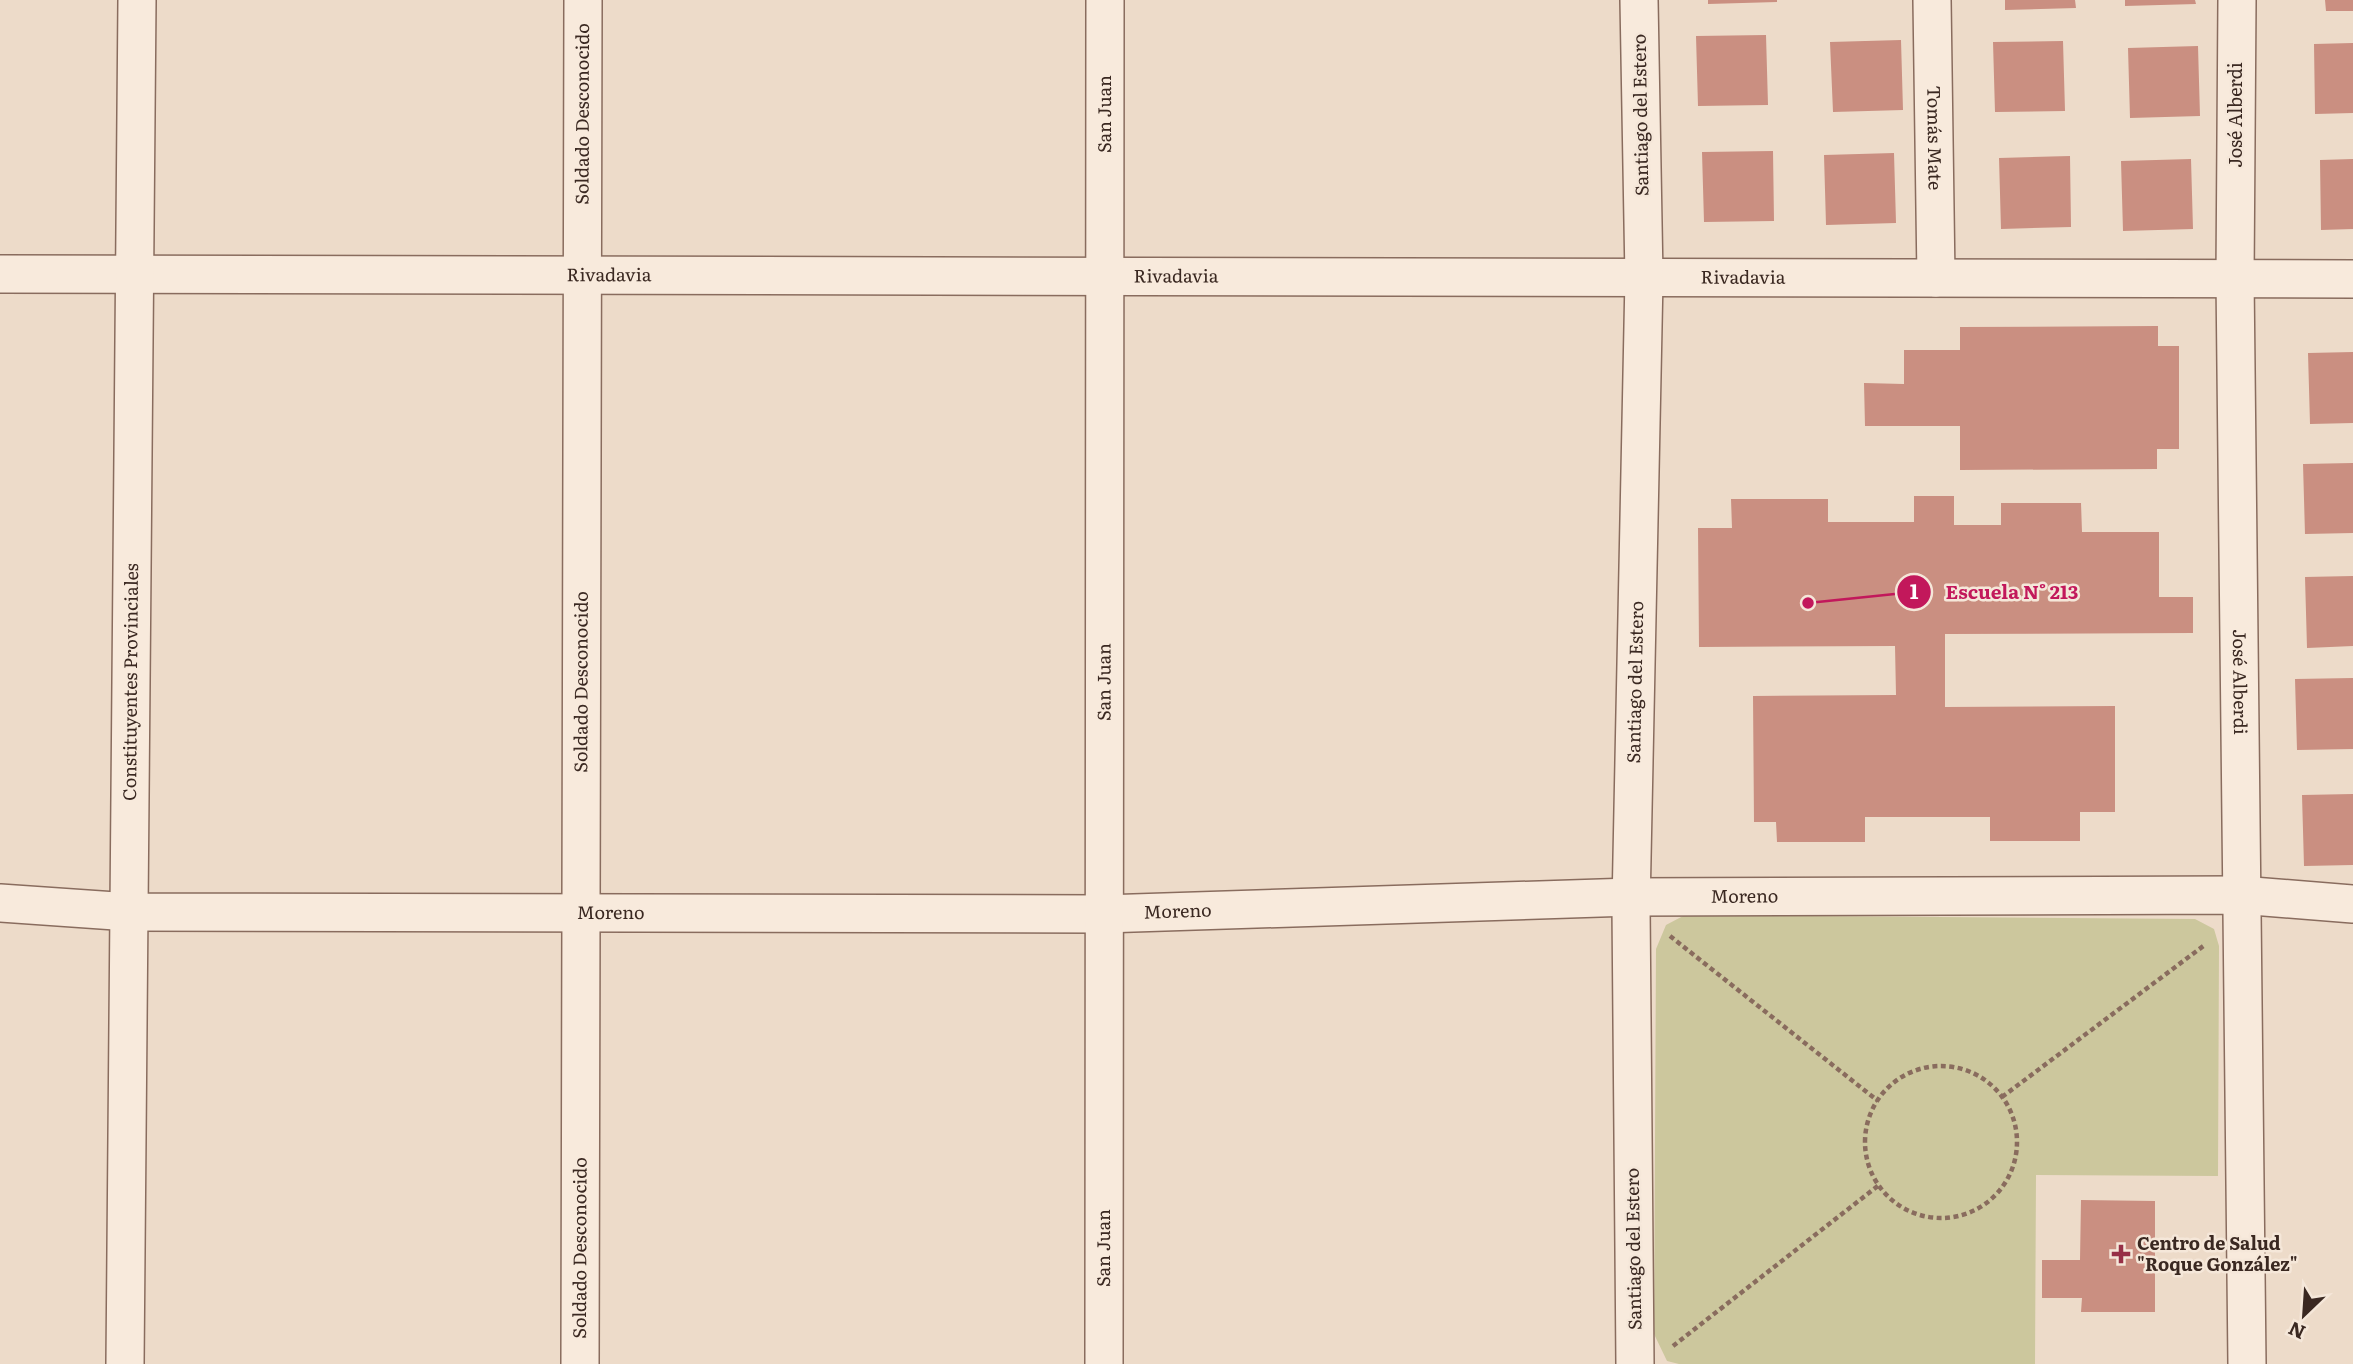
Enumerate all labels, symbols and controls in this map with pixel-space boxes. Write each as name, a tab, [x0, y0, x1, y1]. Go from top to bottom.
street label: Soldado Desconocido	[568, 23, 595, 205]
street label: Santiago del Estero	[1625, 34, 1654, 196]
street label: José Alberdi	[2221, 62, 2248, 168]
street label: San Juan	[1090, 75, 1117, 153]
street label: Tomás Mate	[1921, 85, 1950, 190]
street label: Rivadavia	[567, 260, 652, 287]
street label: Rivadavia	[1134, 261, 1219, 289]
street label: Rivadavia	[1701, 263, 1786, 290]
street label: Constituyentes Provinciales	[115, 563, 144, 801]
callout: Escuela N° 213	[1896, 572, 2092, 612]
text: 1	[1910, 574, 1919, 605]
text: Escuela N° 213	[1946, 577, 2078, 605]
street label: Soldado Desconocido	[566, 591, 594, 773]
street label: Santiago del Estero	[1619, 600, 1649, 764]
street label: José Alberdi	[2227, 629, 2255, 735]
street label: San Juan	[1089, 643, 1117, 721]
street label: Moreno	[1710, 882, 1778, 909]
street label: Moreno	[1143, 896, 1212, 925]
street label: Moreno	[577, 898, 645, 925]
street label: Soldado Desconocido	[565, 1157, 592, 1339]
street label: Santiago del Estero	[1618, 1168, 1647, 1330]
street label: San Juan	[1089, 1209, 1116, 1287]
place label: Centro de Salud "Roque González"	[2137, 1229, 2298, 1277]
marker: Centro de Salud "Roque González"	[2111, 1244, 2131, 1264]
north arrow	[2269, 1280, 2339, 1350]
text: N	[2283, 1315, 2310, 1347]

